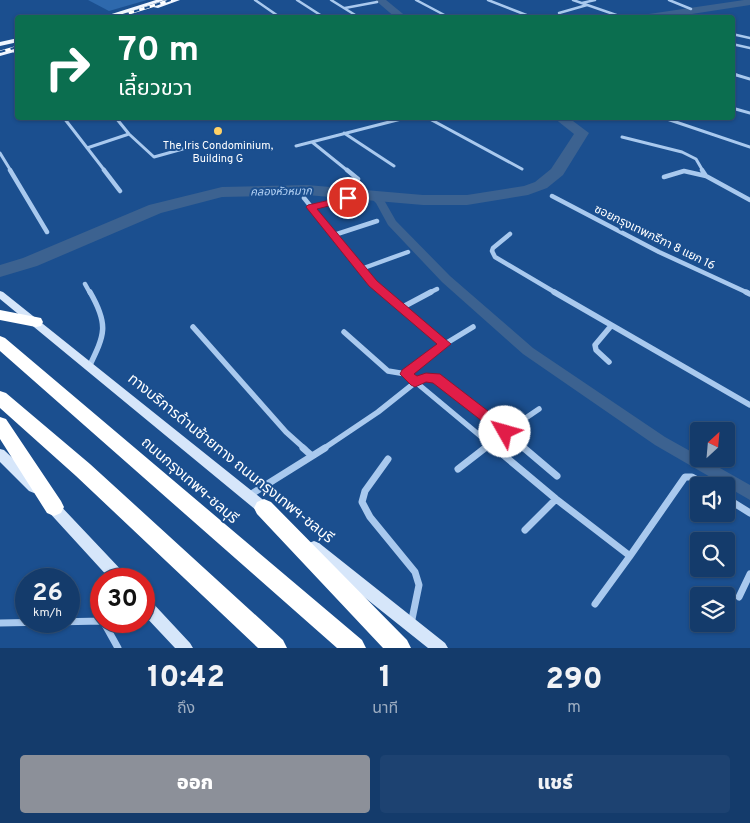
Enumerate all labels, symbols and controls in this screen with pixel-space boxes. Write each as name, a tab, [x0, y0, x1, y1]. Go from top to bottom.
text: 70 m	[118, 29, 199, 73]
icon: right	[35, 35, 100, 100]
text: เลี้ยวขวา	[118, 76, 193, 103]
marker: The Iris Condominium, Building G	[212, 125, 224, 137]
place label: The Iris Condominium, Building G	[163, 139, 274, 166]
pin	[327, 177, 369, 219]
water label: คลองหัวหมาก	[250, 184, 312, 200]
icon: arrive	[334, 184, 362, 212]
street label: ซอยกรุงเทพกรีฑา 8 แยก 16	[591, 202, 718, 274]
street label: ทางบริการด้านซ้ายทาง ถนนกรุงเทพฯ-ชลบุรี	[125, 369, 337, 547]
position arrow	[478, 405, 530, 457]
north arrow	[690, 422, 735, 468]
map controls	[690, 422, 735, 632]
street label: ถนนกรุงเทพฯ-ชลบุรี	[138, 433, 242, 527]
button: sound	[690, 477, 735, 522]
button: search	[690, 532, 735, 577]
speed limit sign: 30	[90, 568, 155, 633]
text: 26	[32, 578, 63, 610]
button: layers	[690, 587, 735, 632]
text: km/h	[33, 605, 62, 621]
text: 10:42	[147, 660, 225, 697]
text: 1	[379, 660, 391, 697]
text: 290	[546, 662, 603, 699]
text: m	[567, 698, 581, 718]
text: ถึง	[177, 699, 195, 719]
text: นาที	[372, 699, 398, 719]
button: ออก	[20, 755, 370, 813]
button: แชร์	[380, 755, 730, 813]

